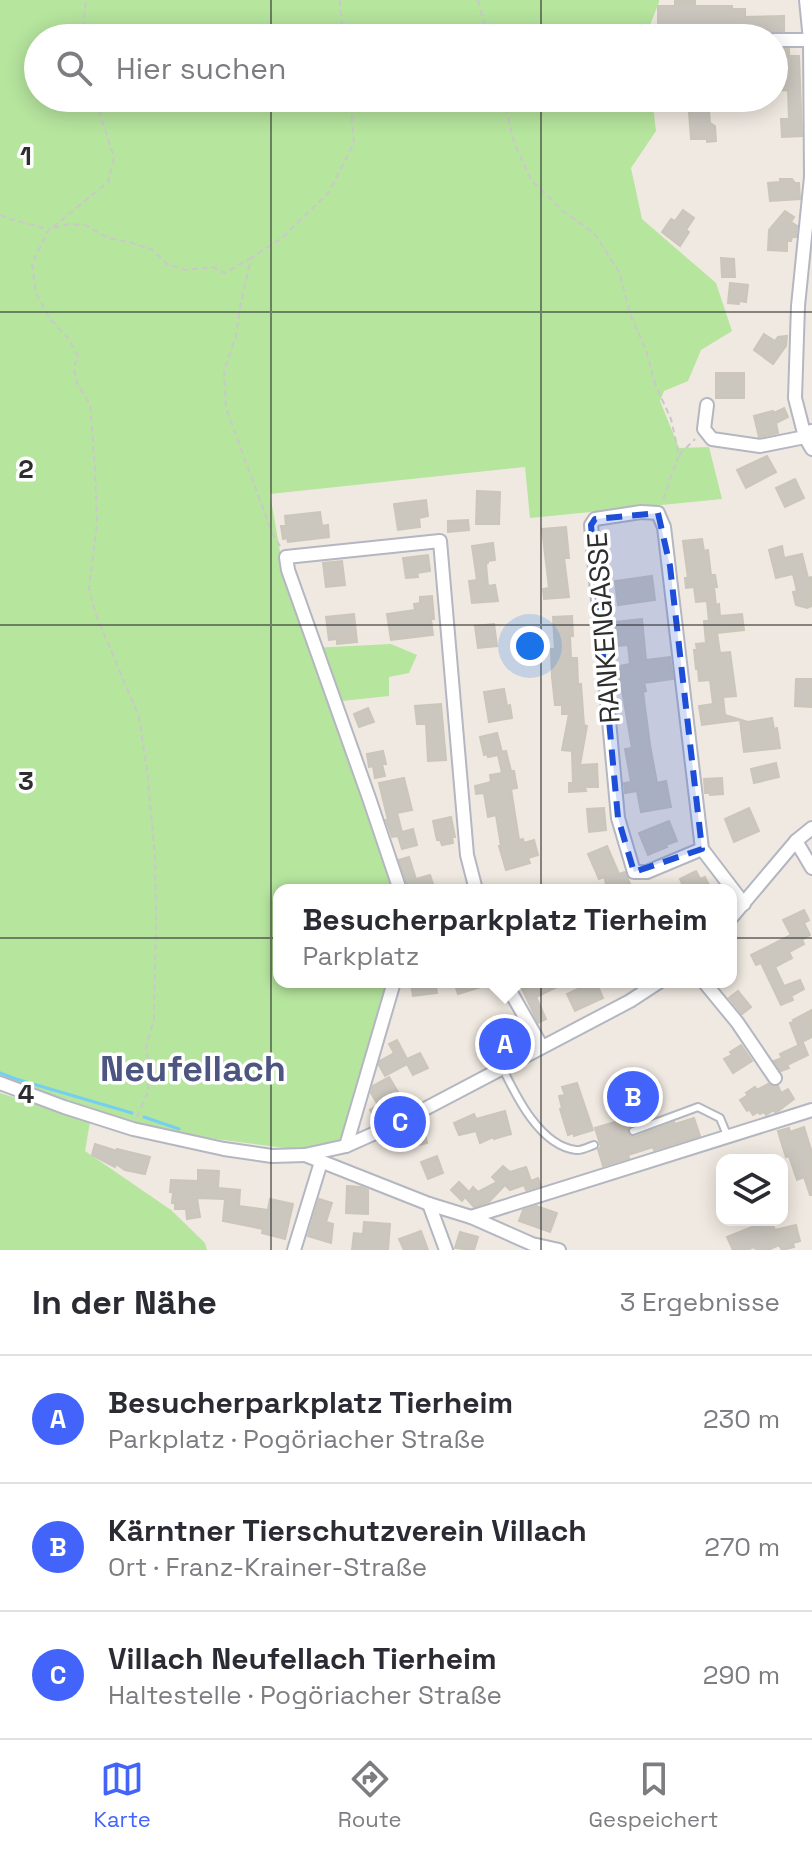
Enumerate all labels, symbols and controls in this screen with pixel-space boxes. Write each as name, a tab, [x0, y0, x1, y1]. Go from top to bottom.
search box	[24, 24, 788, 112]
icon: search	[52, 46, 96, 90]
text: Hier suchen	[116, 49, 286, 88]
text: 1	[20, 139, 32, 173]
text: 2	[18, 452, 34, 486]
street label: RANKENGASSE	[578, 531, 628, 725]
your location	[510, 626, 550, 666]
text: 3	[18, 764, 34, 798]
popup	[273, 884, 737, 988]
text: Besucherparkplatz Tierheim	[302, 900, 708, 939]
text: Parkplatz	[302, 939, 419, 973]
pin: A	[479, 1014, 531, 1074]
district label: Neufellach	[100, 1046, 286, 1092]
pin: B	[607, 1067, 659, 1127]
text: 4	[18, 1077, 34, 1111]
pin: C	[374, 1092, 426, 1152]
map controls	[716, 1154, 788, 1226]
button: layers	[716, 1154, 788, 1226]
text: In der Nähe	[32, 1281, 217, 1324]
text: 3 Ergebnisse	[620, 1285, 780, 1319]
text: Besucherparkplatz Tierheim	[108, 1383, 513, 1422]
text: A	[50, 1402, 66, 1436]
text: 230 m	[703, 1402, 780, 1436]
text: Parkplatz · Pogöriacher Straße	[108, 1422, 485, 1456]
text: Kärntner Tierschutzverein Villach	[108, 1511, 587, 1550]
text: B	[49, 1530, 67, 1564]
text: 270 m	[704, 1530, 780, 1564]
text: Ort · Franz-Krainer-Straße	[108, 1550, 427, 1584]
text: Villach Neufellach Tierheim	[108, 1639, 497, 1678]
text: C	[50, 1658, 66, 1692]
text: 290 m	[703, 1658, 780, 1692]
text: Haltestelle · Pogöriacher Straße	[108, 1678, 502, 1712]
tab: Karte	[94, 1757, 151, 1833]
tab: Route	[338, 1757, 401, 1833]
tab: Gespeichert	[589, 1757, 718, 1833]

